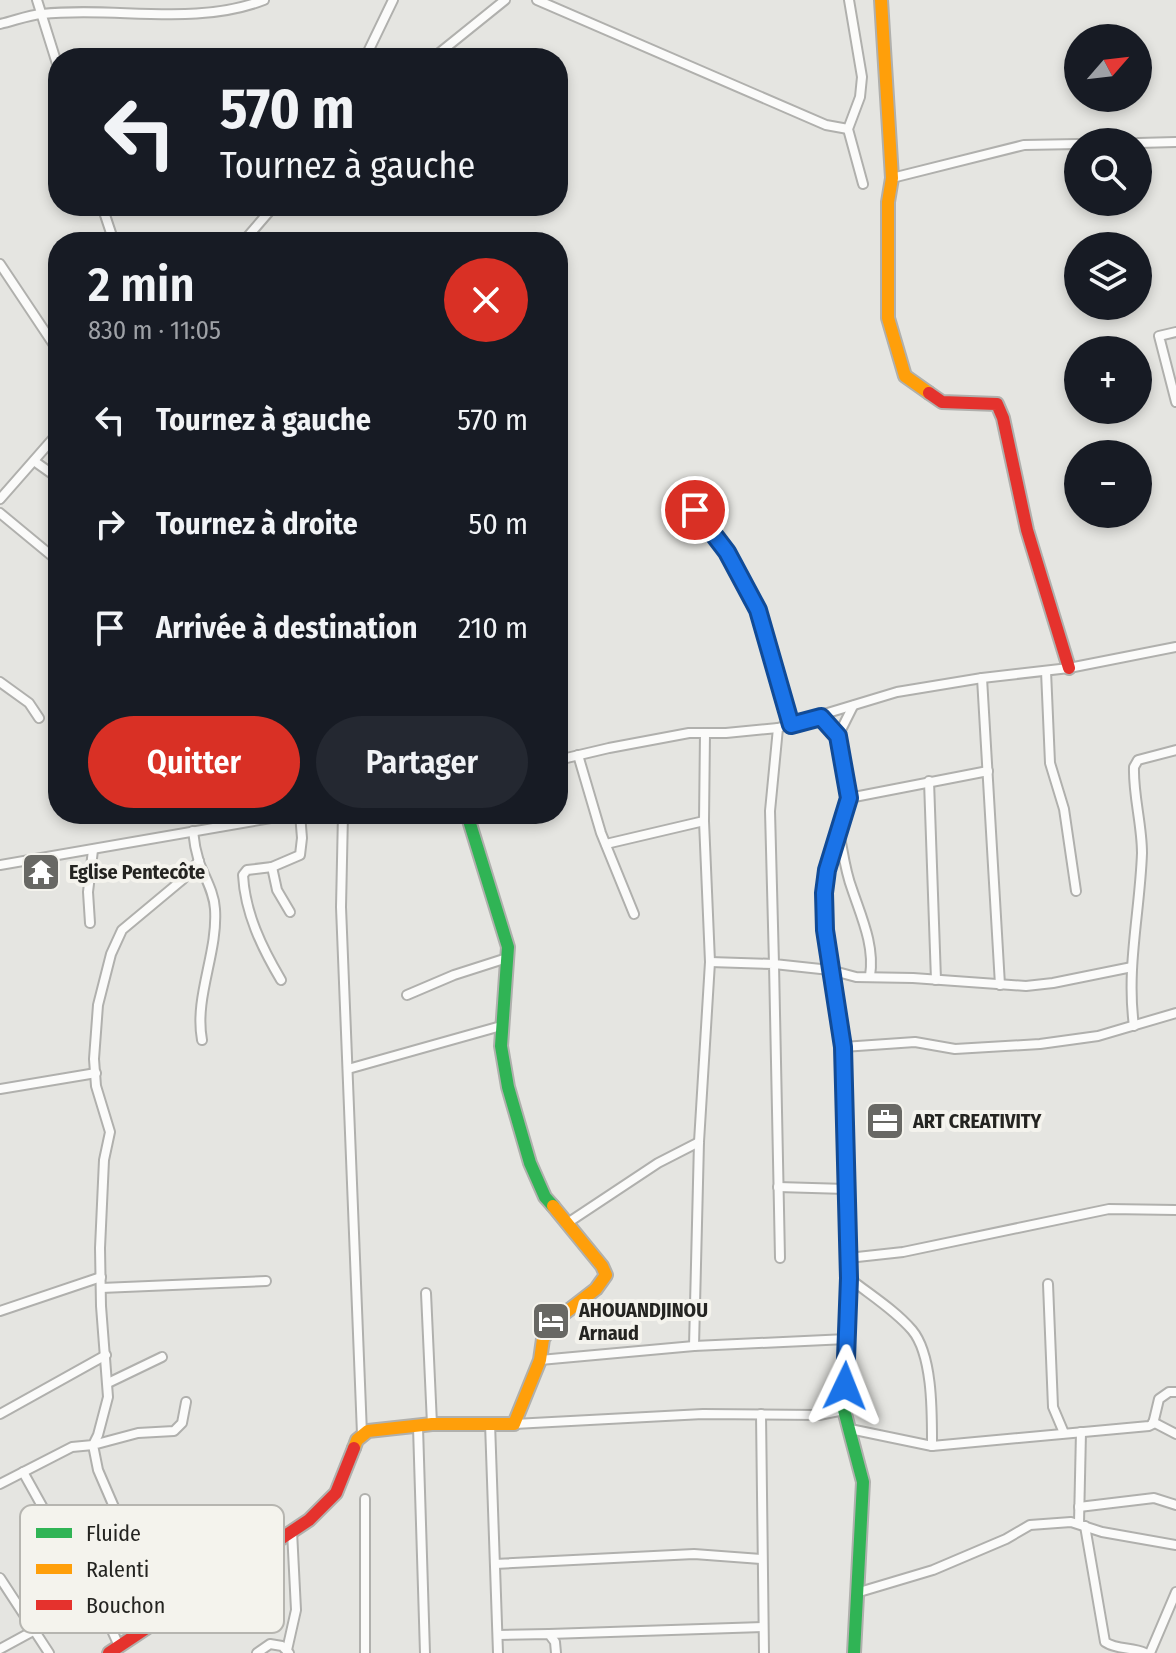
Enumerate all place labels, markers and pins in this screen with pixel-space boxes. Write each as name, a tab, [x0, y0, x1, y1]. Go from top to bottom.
pin	[661, 476, 729, 544]
temple icon: Eglise Pentecôte	[20, 851, 62, 893]
place label: Eglise Pentecôte	[69, 860, 205, 884]
office icon: ART CREATIVITY	[864, 1100, 906, 1142]
place label: ART CREATIVITY	[912, 1109, 1043, 1133]
place label: AHOUANDJINOU Arnaud	[578, 1298, 708, 1345]
hotel icon: AHOUANDJINOU Arnaud	[530, 1300, 572, 1342]

